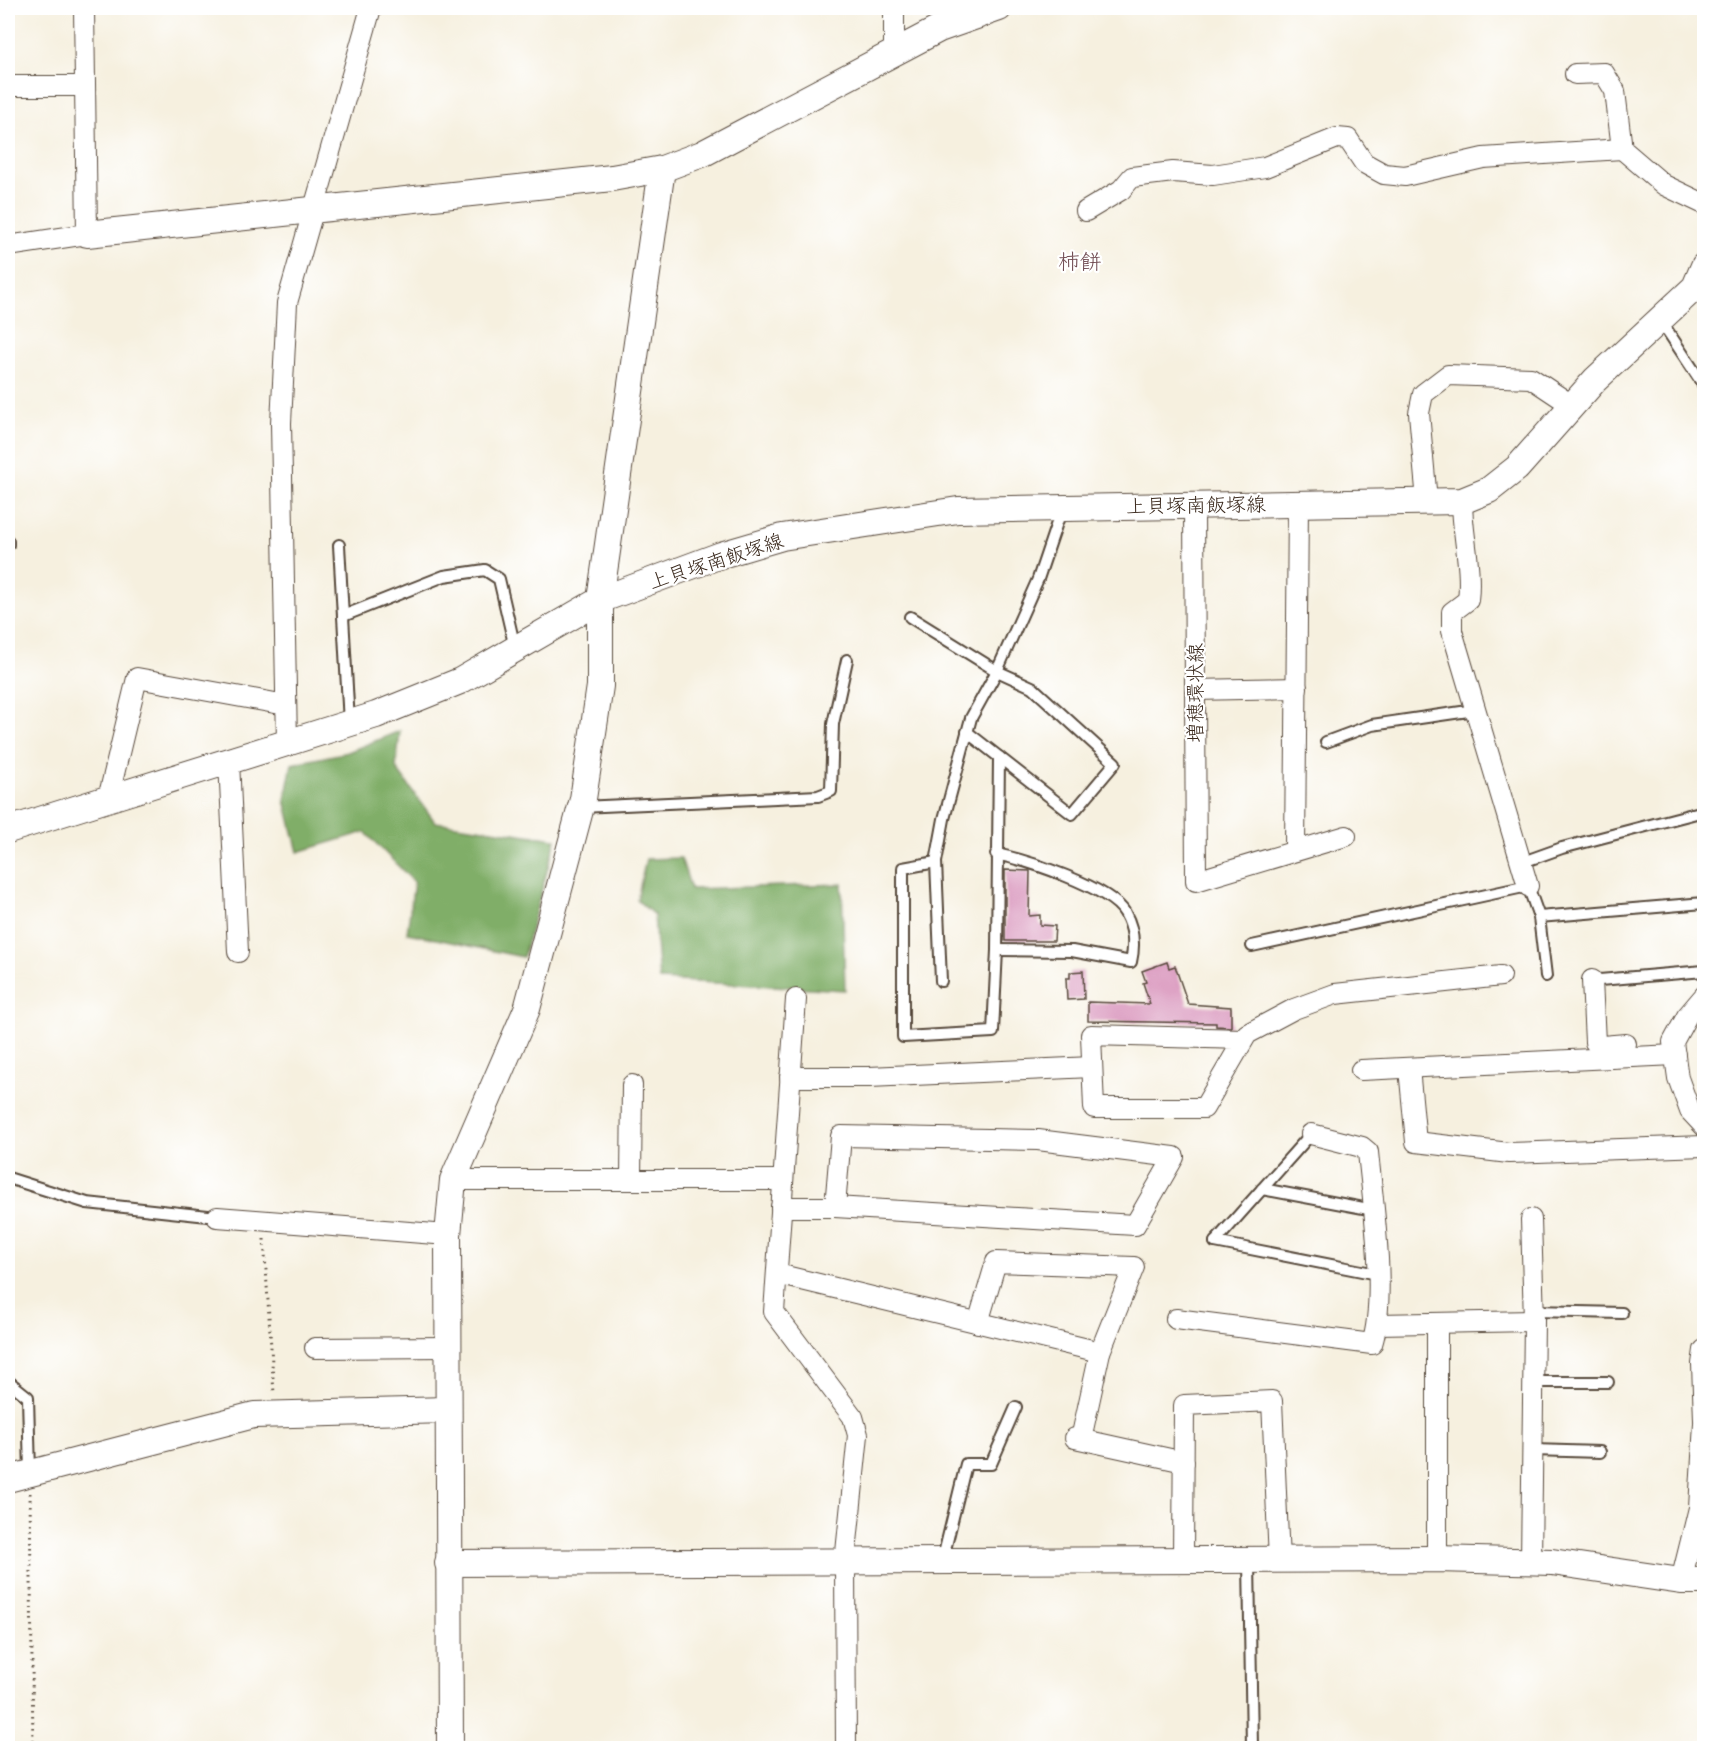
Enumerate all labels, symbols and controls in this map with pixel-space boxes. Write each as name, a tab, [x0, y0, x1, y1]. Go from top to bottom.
district label: 柿餅	[1058, 248, 1102, 275]
street label: 上貝塚南飯塚線	[1126, 492, 1266, 518]
street label: 上貝塚南飯塚線	[646, 528, 786, 594]
street label: 増穂環状線	[1183, 643, 1207, 743]

